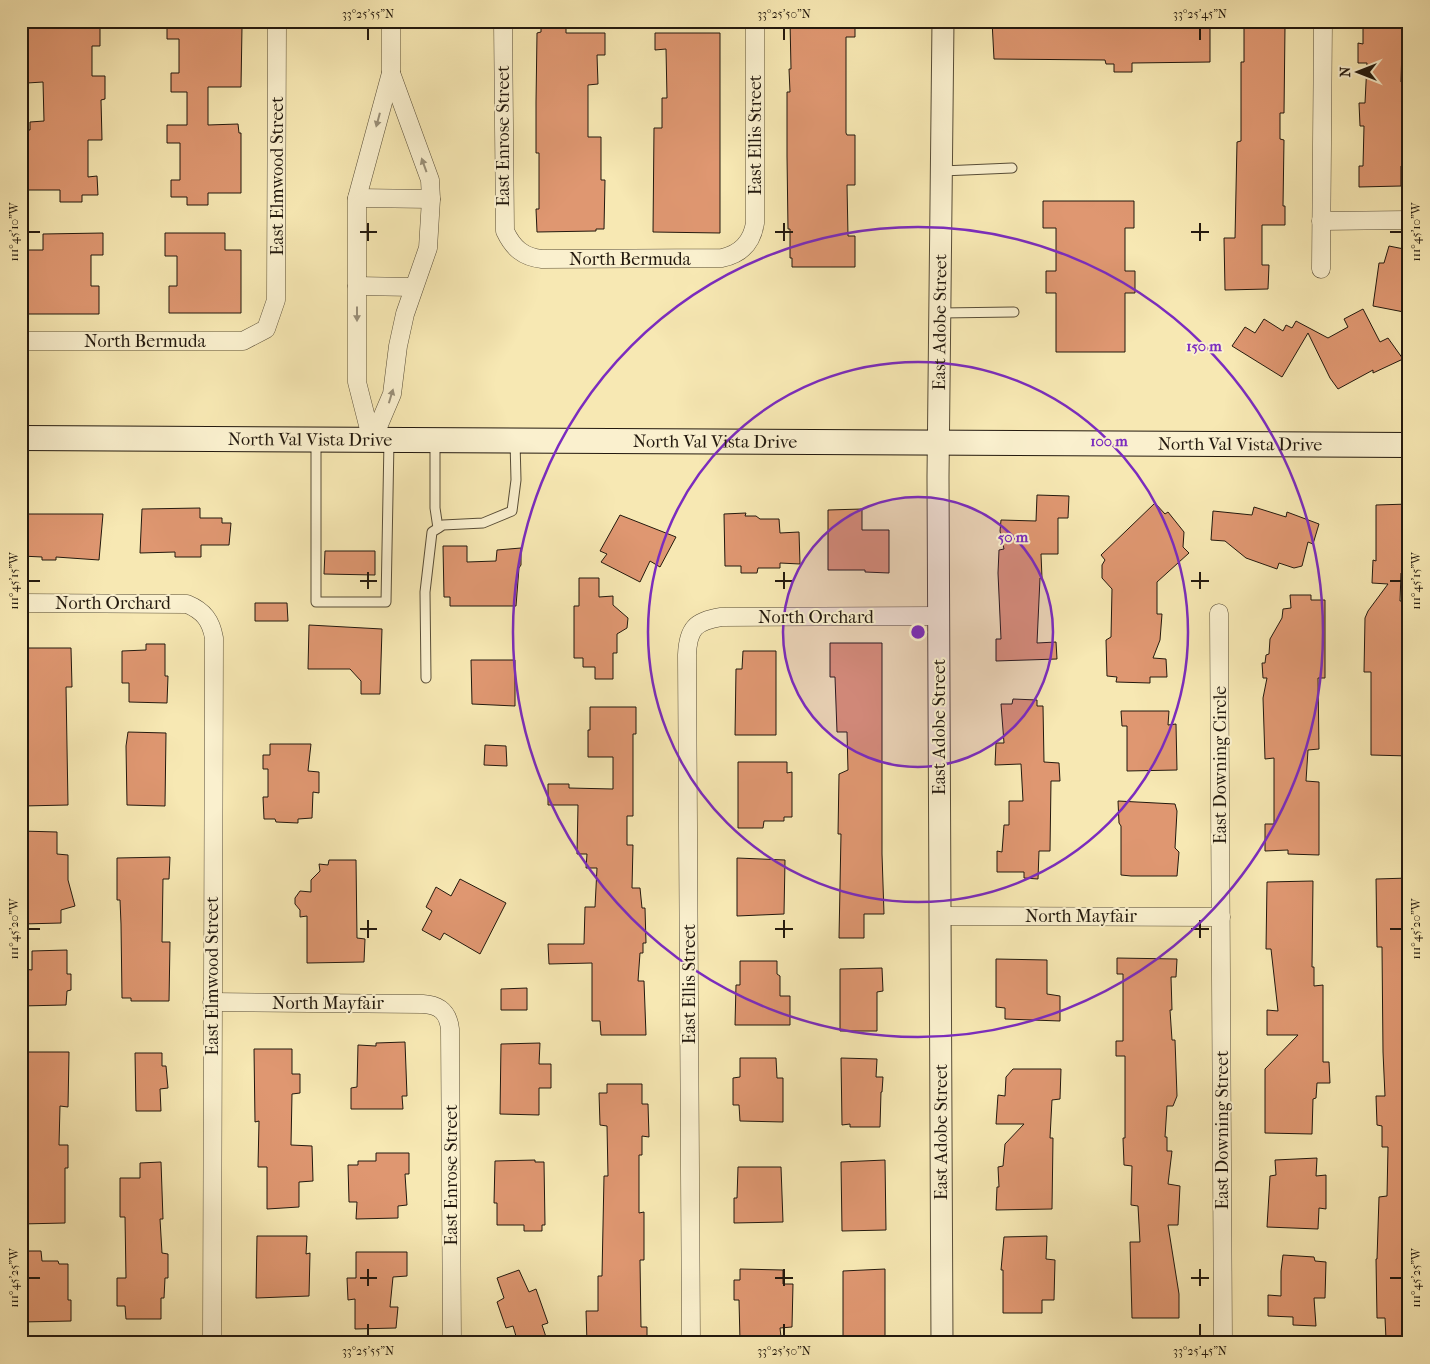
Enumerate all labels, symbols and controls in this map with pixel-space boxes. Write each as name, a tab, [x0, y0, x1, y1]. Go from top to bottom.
text: 33°25'55"N	[342, 7, 394, 21]
text: 33°25'50"N	[757, 7, 811, 21]
text: 33°25'45"N	[1173, 7, 1227, 21]
north arrow	[1332, 48, 1382, 98]
street label: East Enrose Street	[493, 65, 514, 207]
text: N	[1337, 66, 1354, 77]
street label: East Ellis Street	[745, 74, 766, 195]
street label: East Elmwood Street	[267, 96, 288, 256]
one-way arrow	[374, 112, 382, 127]
one-way arrow	[420, 157, 428, 172]
text: 111°45'10"W	[7, 201, 21, 262]
text: 111°45'10"W	[1409, 201, 1423, 262]
street label: North Bermuda	[569, 249, 692, 270]
street label: East Adobe Street	[929, 253, 951, 390]
one-way arrow	[353, 306, 361, 322]
street label: North Bermuda	[84, 331, 207, 352]
text: 150 m	[1186, 337, 1222, 355]
one-way arrow	[387, 388, 395, 403]
street label: North Val Vista Drive	[228, 429, 392, 451]
street label: North Val Vista Drive	[633, 431, 797, 453]
text: 100 m	[1090, 432, 1128, 450]
street label: North Val Vista Drive	[1158, 434, 1322, 456]
text: 50 m	[998, 528, 1029, 546]
text: 111°45'15"W	[7, 551, 21, 610]
text: 111°45'15"W	[1409, 551, 1423, 610]
street label: North Orchard	[55, 593, 171, 614]
street label: North Orchard	[758, 607, 874, 628]
centre of rings	[909, 623, 927, 641]
street label: East Adobe Street	[929, 658, 950, 795]
street label: East Downing Circle	[1210, 686, 1231, 844]
street label: East Elmwood Street	[202, 896, 223, 1056]
text: 111°45'20"W	[7, 897, 21, 959]
text: 111°45'20"W	[1409, 897, 1423, 959]
street label: North Mayfair	[1025, 906, 1137, 927]
street label: East Ellis Street	[679, 923, 700, 1044]
street label: North Mayfair	[272, 993, 384, 1014]
street label: East Downing Street	[1212, 1050, 1233, 1210]
street label: East Adobe Street	[931, 1063, 952, 1200]
street label: East Enrose Street	[441, 1104, 462, 1246]
text: 111°45'25"W	[7, 1247, 21, 1308]
text: 111°45'25"W	[1409, 1247, 1423, 1308]
text: 33°25'55"N	[342, 1344, 394, 1358]
text: 33°25'50"N	[757, 1344, 811, 1358]
text: 33°25'45"N	[1173, 1344, 1227, 1358]

